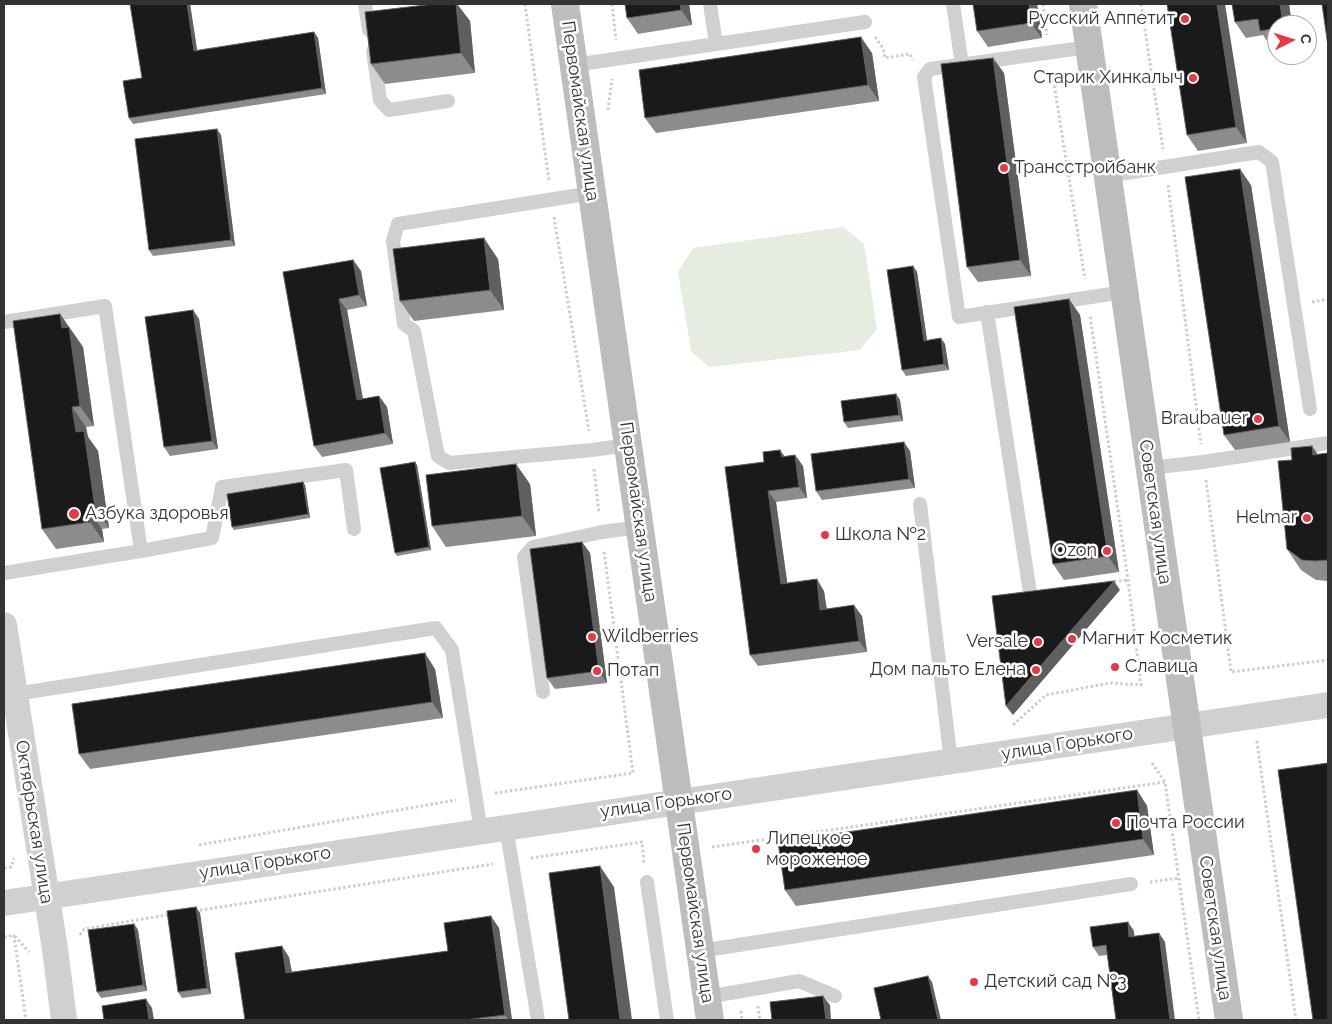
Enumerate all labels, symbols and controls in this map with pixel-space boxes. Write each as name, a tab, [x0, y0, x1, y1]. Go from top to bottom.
place label: Русский Аппетит	[1028, 8, 1175, 30]
marker: Русский Аппетит	[1179, 13, 1191, 25]
north arrow	[1267, 15, 1317, 65]
street label: Первомайская улица	[557, 19, 603, 203]
text: С	[1298, 33, 1314, 44]
place label: Старик Хинкалыч	[1033, 67, 1183, 89]
marker: Старик Хинкалыч	[1187, 72, 1199, 84]
place label: Трансстройбанк	[1014, 157, 1156, 179]
marker: Трансстройбанк	[998, 162, 1010, 174]
place label: Braubauer	[1161, 408, 1248, 430]
marker: Braubauer	[1252, 413, 1264, 425]
street label: Первомайская улица	[615, 420, 661, 604]
street label: Советская улица	[1134, 438, 1176, 586]
place label: Азбука здоровья	[85, 503, 228, 525]
marker: Азбука здоровья	[67, 507, 81, 521]
place label: Helmar	[1236, 507, 1297, 529]
marker: Helmar	[1301, 512, 1313, 524]
place label: Школа №2	[835, 524, 926, 546]
marker: Школа №2	[819, 529, 831, 541]
place label: Ozon	[1054, 540, 1097, 562]
marker: Ozon	[1101, 545, 1113, 557]
place label: Wildberries	[602, 626, 698, 648]
place label: Магнит Косметик	[1082, 628, 1232, 650]
marker: Wildberries	[586, 631, 598, 643]
place label: Versale	[966, 631, 1028, 653]
marker: Магнит Косметик	[1066, 633, 1078, 645]
marker: Versale	[1032, 636, 1044, 648]
place label: Славица	[1125, 656, 1198, 678]
place label: Дом пальто Елена	[870, 659, 1026, 681]
place label: Потап	[607, 660, 659, 682]
marker: Славица	[1109, 661, 1121, 673]
marker: Дом пальто Елена	[1030, 664, 1042, 676]
marker: Потап	[591, 665, 603, 677]
street label: улица Горького	[1000, 723, 1134, 765]
street label: Октябрьская улица	[10, 739, 58, 905]
street label: улица Горького	[599, 783, 733, 823]
place label: Почта России	[1126, 812, 1245, 834]
marker: Почта России	[1110, 817, 1122, 829]
street label: Первомайская улица	[672, 821, 718, 1005]
place label: Липецкое мороженое	[766, 828, 868, 871]
street label: улица Горького	[198, 842, 332, 884]
marker: Липецкое мороженое	[750, 843, 762, 855]
street label: Советская улица	[1194, 854, 1236, 1002]
place label: Детский сад №3	[984, 971, 1127, 993]
marker: Детский сад №3	[968, 976, 980, 988]

